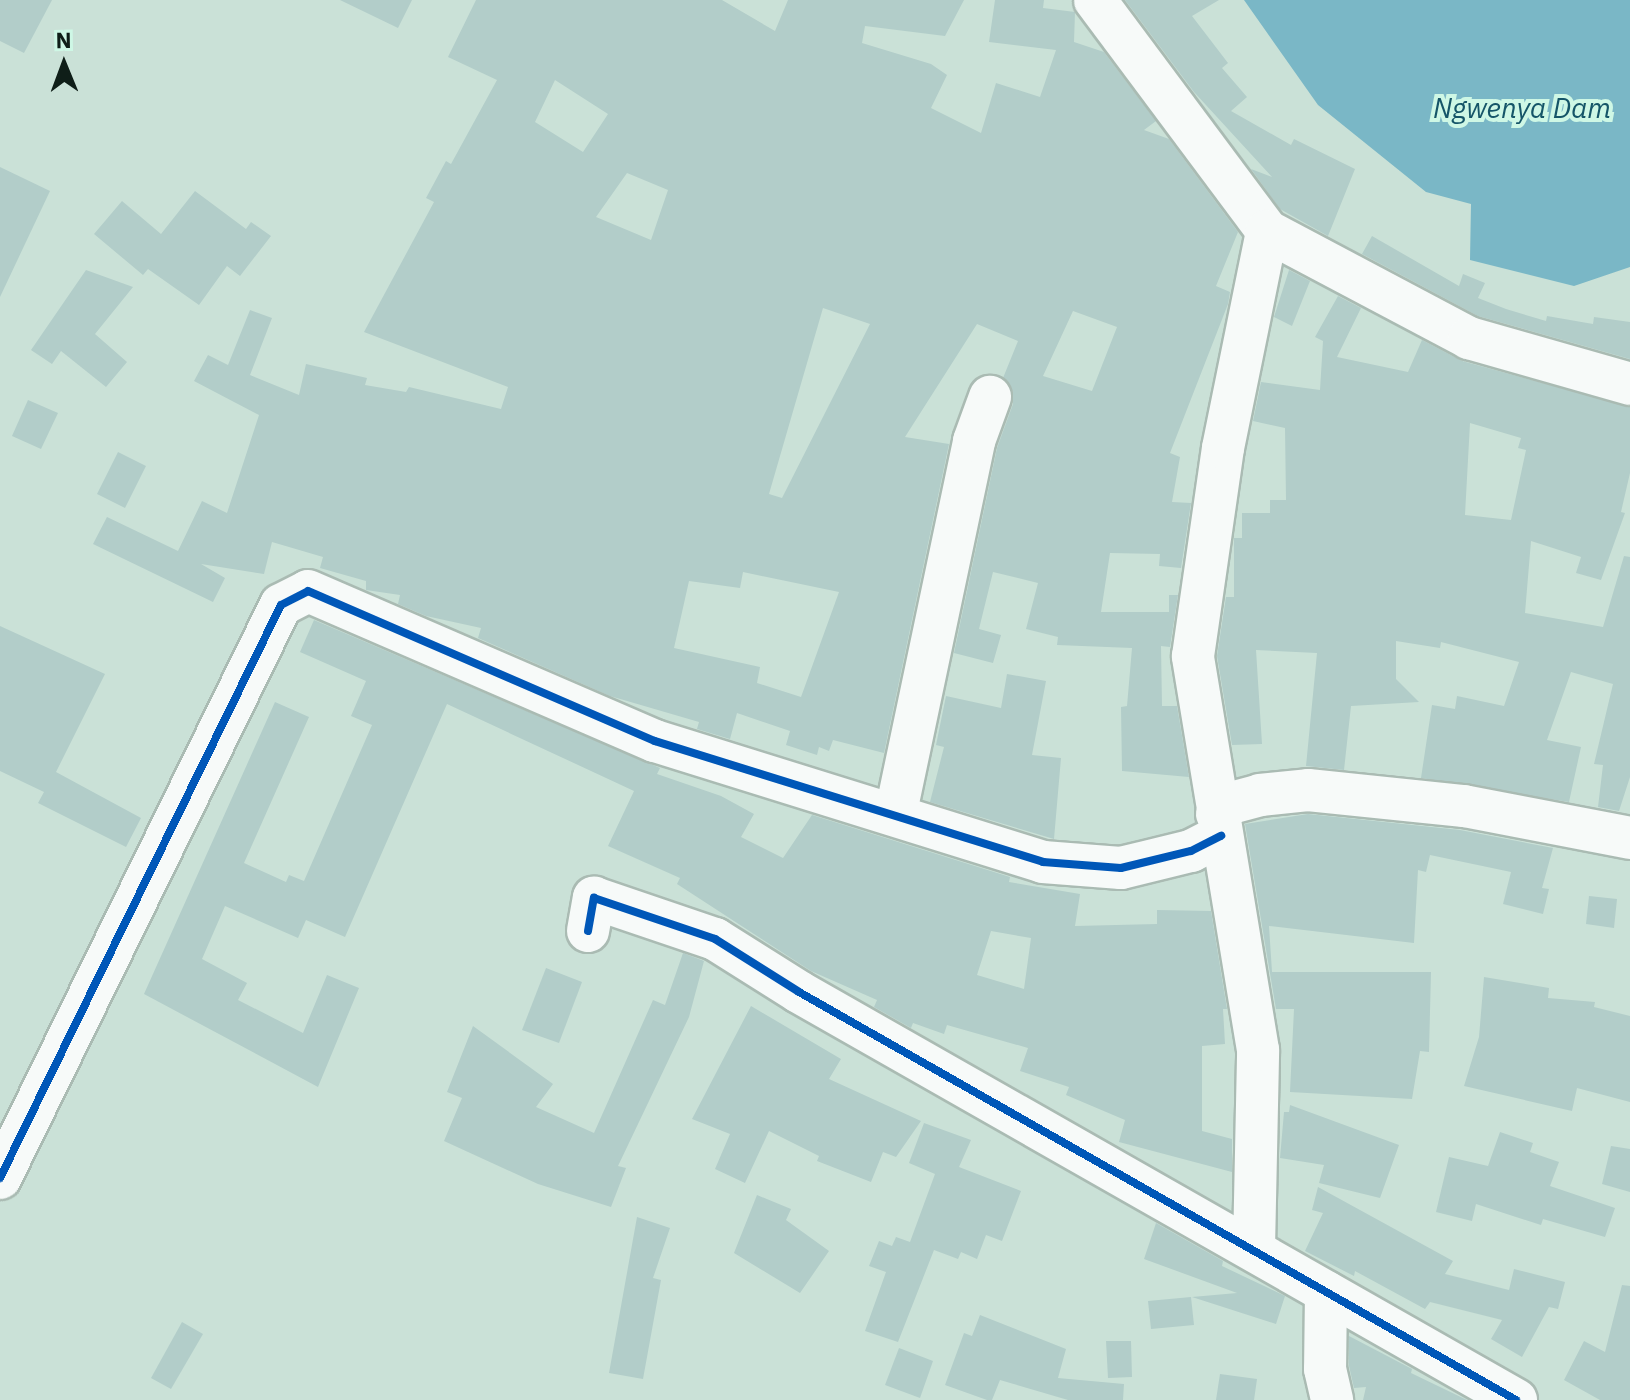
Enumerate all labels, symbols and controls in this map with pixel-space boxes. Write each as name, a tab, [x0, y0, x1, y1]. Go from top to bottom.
north arrow	[24, 24, 104, 104]
text: N	[55, 25, 72, 54]
water label: Ngwenya Dam	[1433, 91, 1611, 125]

